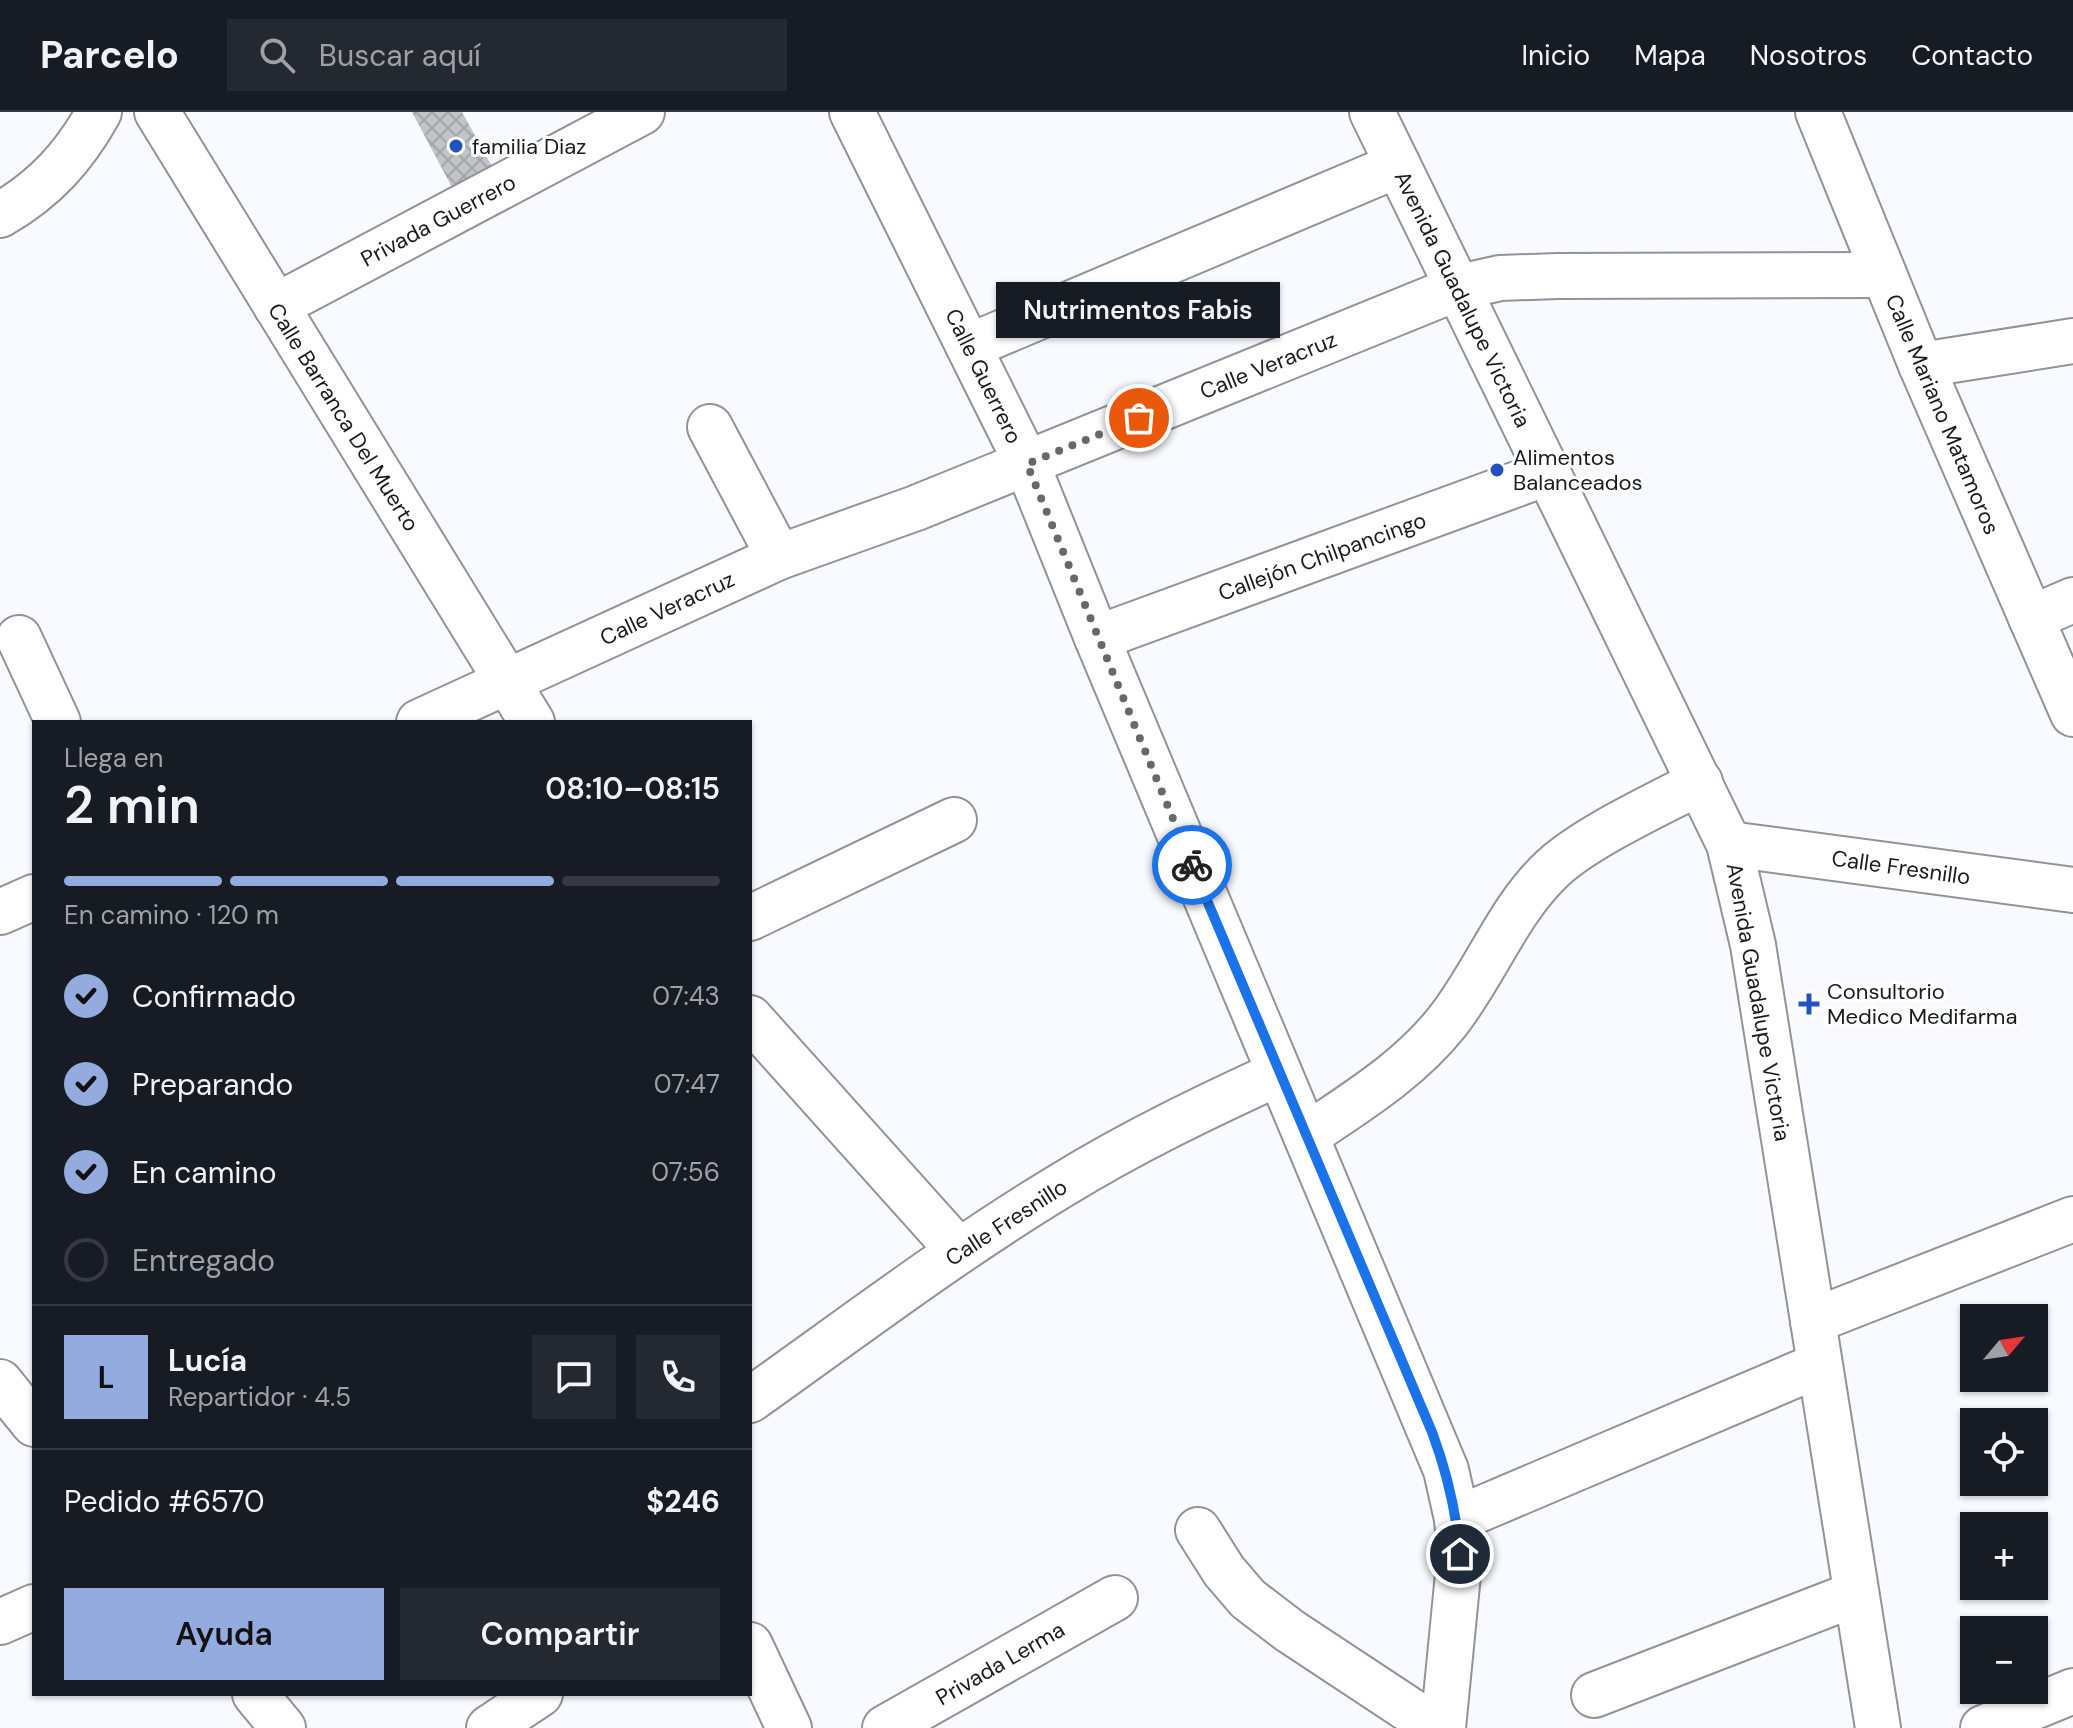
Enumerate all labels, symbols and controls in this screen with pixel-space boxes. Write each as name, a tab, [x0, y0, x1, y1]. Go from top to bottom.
search box	[227, 19, 787, 91]
text: Parcelo	[40, 30, 179, 80]
icon: search	[255, 33, 299, 77]
text: Buscar aquí	[319, 36, 481, 75]
text: Inicio	[1521, 37, 1590, 74]
text: Mapa	[1634, 37, 1706, 74]
text: Nosotros	[1750, 37, 1867, 74]
text: Contacto	[1911, 37, 2033, 74]
place label: familia Diaz	[472, 132, 586, 161]
marker: familia Diaz	[447, 137, 465, 155]
street label: Avenida Guadalupe Victoria	[1388, 166, 1537, 432]
street label: Privada Guerrero	[356, 167, 521, 274]
callout: Nutrimentos Fabis	[997, 282, 1281, 338]
street label: Calle Mariano Matamoros	[1879, 290, 2006, 539]
text: Nutrimentos Fabis	[1023, 293, 1253, 327]
street label: Calle Barranca Del Muerto	[261, 298, 426, 537]
street label: Calle Guerrero	[938, 304, 1029, 449]
street label: Calle Veracruz	[1195, 325, 1341, 406]
pin	[1105, 384, 1173, 452]
icon: bag	[1117, 396, 1161, 440]
place label: Alimentos Balanceados	[1513, 443, 1643, 497]
marker: Alimentos Balanceados	[1488, 461, 1506, 479]
street label: Callejón Chilpancingo	[1214, 505, 1430, 608]
street label: Calle Veracruz	[595, 565, 739, 652]
text: Llega en	[64, 741, 163, 775]
text: 08:10–08:15	[545, 769, 720, 808]
text: 2 min	[64, 771, 200, 839]
courier	[1152, 825, 1232, 905]
icon: bike	[1170, 843, 1214, 887]
street label: Calle Fresnillo	[1830, 843, 1972, 892]
street label: Avenida Guadalupe Victoria	[1720, 861, 1797, 1144]
text: En camino · 120 m	[64, 898, 279, 932]
icon: check	[64, 974, 108, 1018]
text: Confirmado	[132, 977, 296, 1016]
place label: Consultorio Medico Medifarma	[1827, 977, 2017, 1031]
text: 07:43	[652, 979, 720, 1013]
marker: Consultorio Medico Medifarma	[1798, 993, 1820, 1015]
icon: check	[64, 1062, 108, 1106]
text: Preparando	[132, 1065, 293, 1104]
text: 07:47	[654, 1067, 720, 1101]
icon: check	[64, 1150, 108, 1194]
text: En camino	[132, 1153, 277, 1192]
text: 07:56	[651, 1155, 720, 1189]
street label: Calle Fresnillo	[940, 1172, 1073, 1273]
text: Entregado	[132, 1241, 275, 1280]
north arrow	[1960, 1304, 2048, 1392]
map controls	[1960, 1304, 2048, 1704]
button: chat	[532, 1335, 616, 1419]
button: phone	[636, 1335, 720, 1419]
text: Lucía	[168, 1341, 247, 1380]
text: L	[98, 1358, 114, 1397]
text: Repartidor · 4.5	[168, 1380, 351, 1414]
button: locate	[1960, 1408, 2048, 1496]
text: Pedido #6570	[64, 1482, 264, 1521]
text: $246	[646, 1482, 720, 1521]
button: +	[1960, 1512, 2048, 1600]
pin	[1426, 1520, 1494, 1588]
icon: home	[1438, 1532, 1482, 1576]
button: Ayuda	[64, 1588, 384, 1680]
button: Compartir	[400, 1588, 720, 1680]
street label: Privada Lerma	[931, 1615, 1070, 1712]
button: −	[1960, 1616, 2048, 1704]

